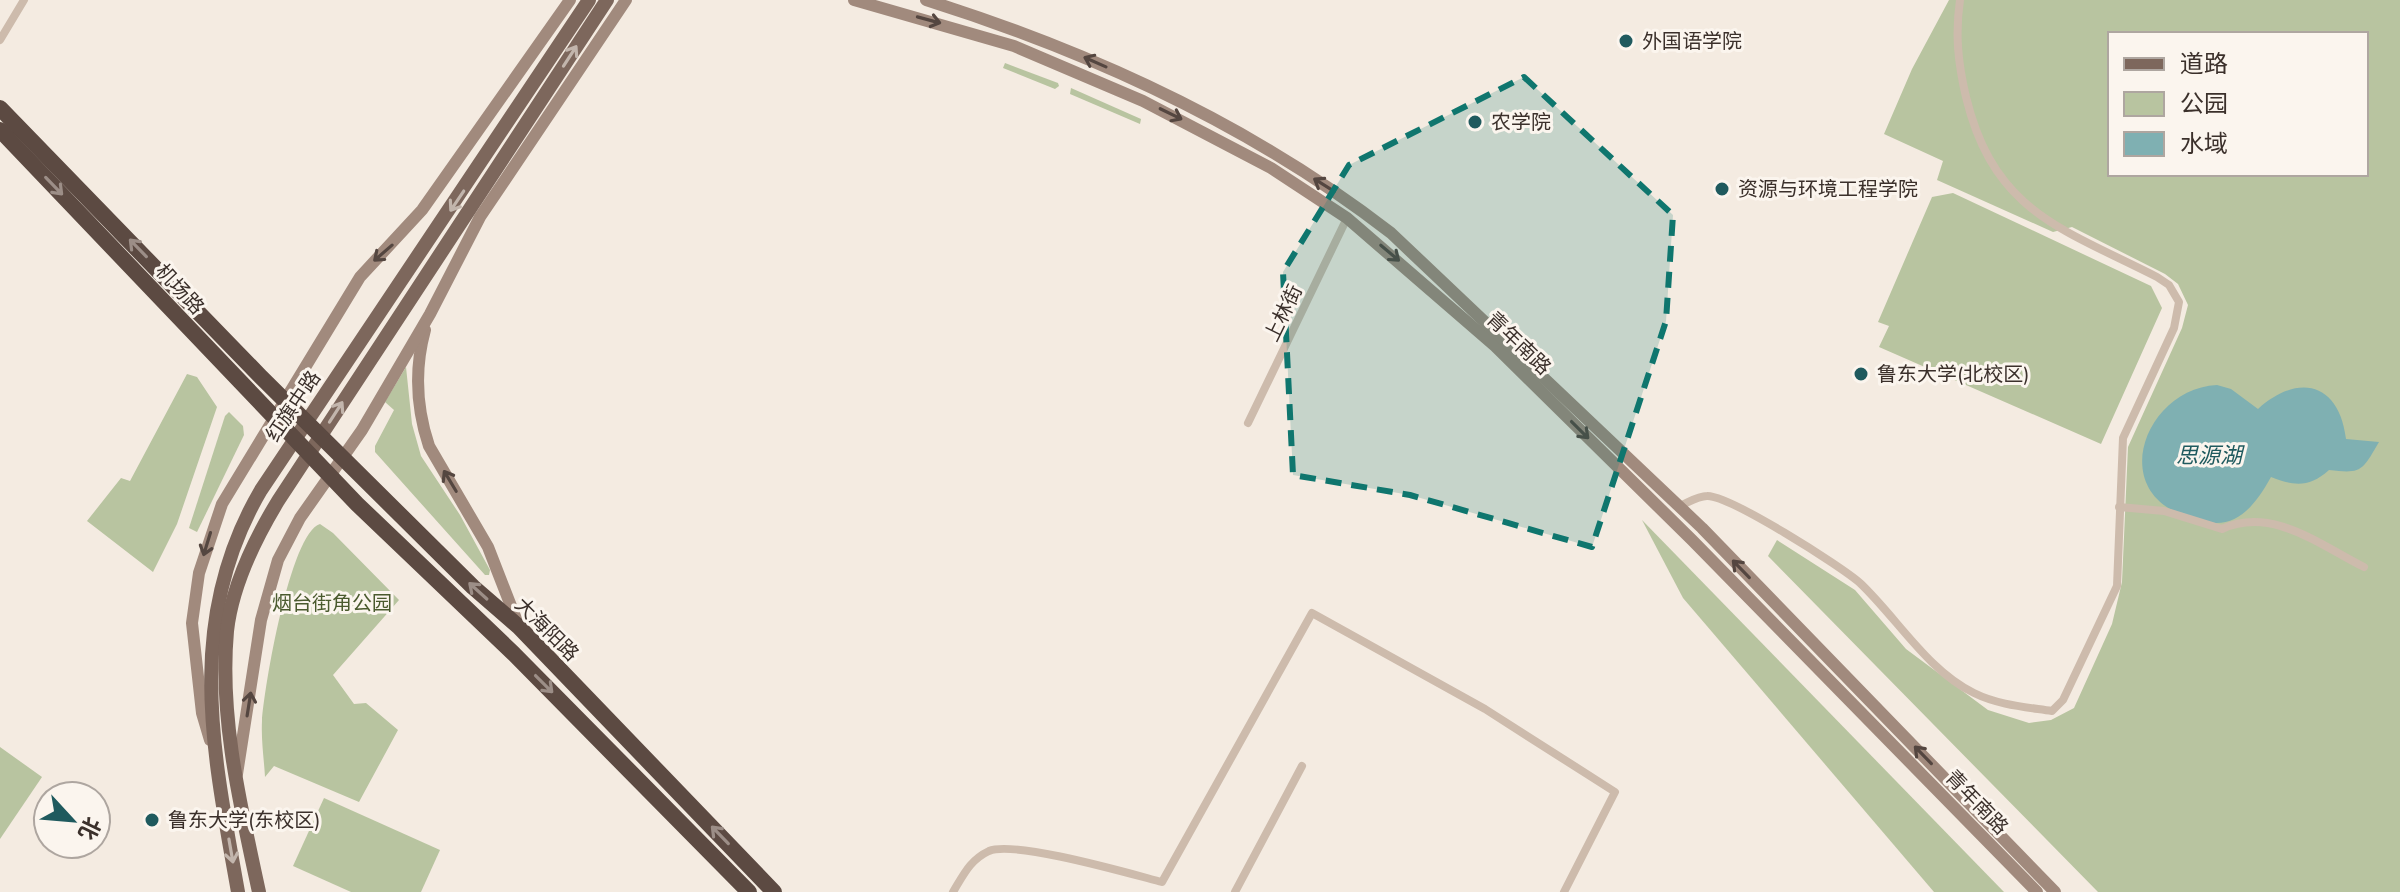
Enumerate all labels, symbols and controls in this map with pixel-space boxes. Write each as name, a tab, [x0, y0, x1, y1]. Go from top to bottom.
one-way arrow	[916, 13, 942, 28]
place label: 外国语学院	[1642, 28, 1742, 55]
marker: 外国语学院	[1617, 32, 1635, 50]
legend	[2108, 32, 2368, 176]
one-way arrow	[562, 46, 578, 68]
text: 道路	[2180, 48, 2228, 80]
one-way arrow	[1083, 54, 1107, 69]
text: 公园	[2180, 88, 2228, 120]
one-way arrow	[1159, 107, 1183, 122]
place label: 农学院	[1491, 109, 1551, 136]
marker: 农学院	[1466, 113, 1484, 131]
text: 水域	[2180, 128, 2228, 160]
one-way arrow	[45, 176, 64, 196]
place label: 资源与环境工程学院	[1738, 176, 1918, 203]
one-way arrow	[1313, 177, 1335, 194]
marker: 资源与环境工程学院	[1713, 180, 1731, 198]
one-way arrow	[449, 190, 465, 212]
one-way arrow	[129, 239, 148, 258]
one-way arrow	[374, 244, 394, 262]
one-way arrow	[1379, 244, 1400, 262]
street label: 机场路	[149, 258, 210, 320]
street label: 上林街	[1258, 280, 1309, 346]
street label: 青年南路	[1481, 306, 1557, 381]
place label: 鲁东大学(北校区)	[1877, 361, 2030, 388]
marker: 鲁东大学(北校区)	[1852, 365, 1870, 383]
street label: 红旗中路	[260, 366, 327, 447]
one-way arrow	[328, 401, 344, 424]
one-way arrow	[1570, 420, 1589, 439]
water label: 思源湖	[2176, 441, 2245, 471]
one-way arrow	[441, 470, 457, 493]
one-way arrow	[199, 530, 214, 556]
one-way arrow	[1732, 559, 1751, 579]
one-way arrow	[469, 582, 489, 600]
park label: 烟台街角公园	[272, 590, 392, 617]
street label: 大海阳路	[509, 592, 584, 667]
one-way arrow	[534, 674, 553, 693]
one-way arrow	[242, 692, 257, 717]
one-way arrow	[1913, 745, 1932, 765]
street label: 青年南路	[1939, 764, 2014, 840]
north arrow	[32, 780, 112, 860]
place label: 鲁东大学(东校区)	[168, 807, 321, 834]
marker: 鲁东大学(东校区)	[143, 811, 161, 829]
text: 北	[71, 812, 107, 845]
one-way arrow	[711, 826, 729, 846]
one-way arrow	[224, 837, 239, 863]

